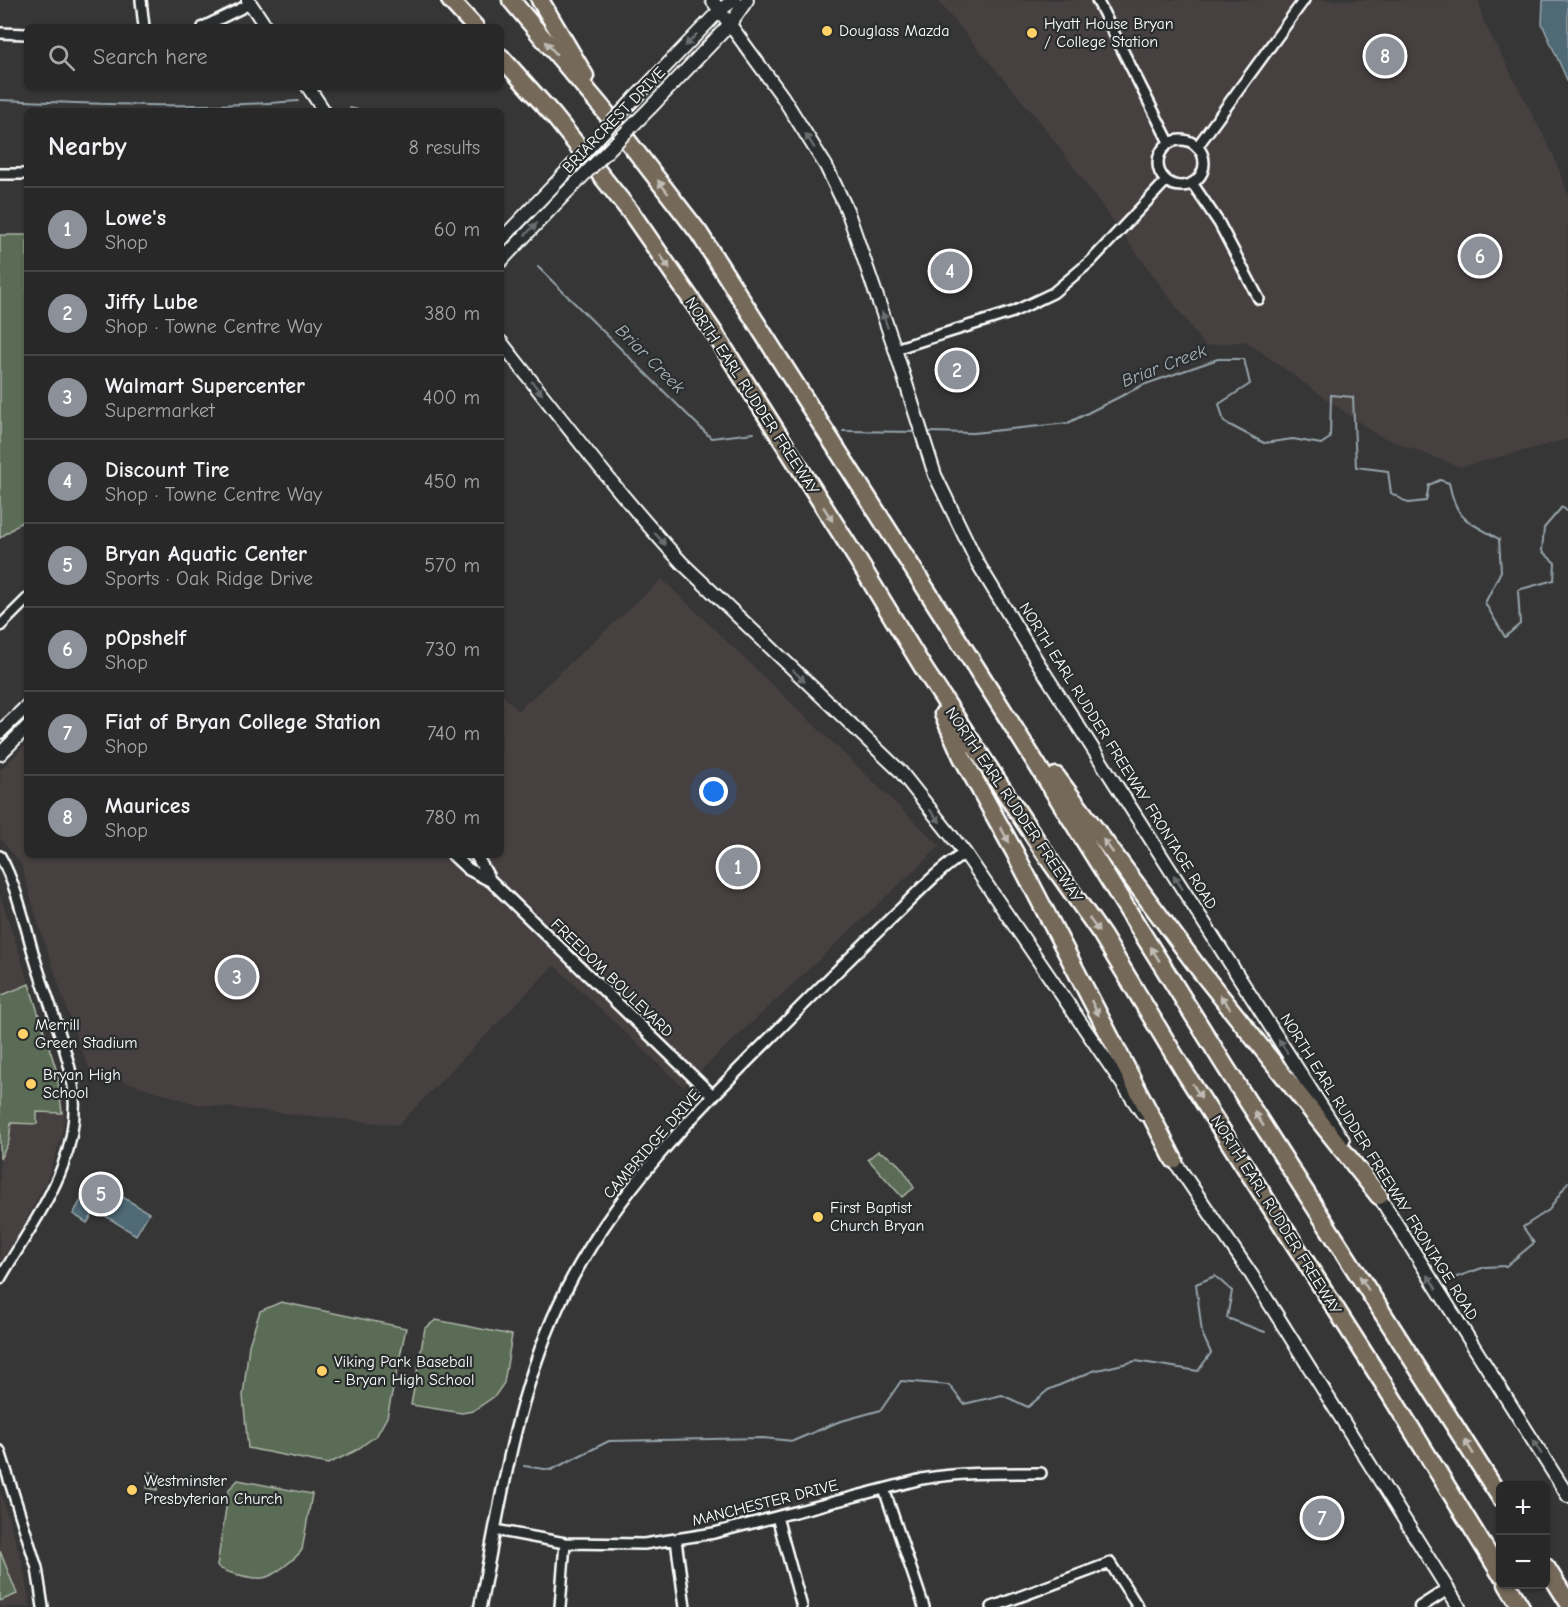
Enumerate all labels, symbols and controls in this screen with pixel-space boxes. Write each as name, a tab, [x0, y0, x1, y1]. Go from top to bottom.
place label: Hyatt House Bryan / College Station	[1044, 15, 1174, 51]
place label: Douglass Mazda	[839, 22, 950, 40]
search box	[24, 24, 504, 90]
marker: Douglass Mazda	[820, 24, 834, 38]
marker: Hyatt House Bryan / College Station	[1025, 26, 1039, 40]
one-way arrow	[684, 32, 698, 47]
pin: 8	[1366, 34, 1404, 78]
one-way arrow	[545, 40, 558, 56]
icon: search	[45, 41, 78, 74]
text: Search here	[93, 44, 208, 70]
street label: BRIARCREST DRIVE	[559, 63, 669, 177]
text: Nearby	[48, 132, 127, 162]
one-way arrow	[805, 133, 816, 149]
text: 8 results	[408, 136, 480, 159]
one-way arrow	[657, 179, 669, 195]
text: Lowe's	[105, 205, 166, 231]
text: 1	[64, 218, 71, 241]
text: 60 m	[434, 218, 480, 241]
one-way arrow	[524, 222, 538, 236]
text: Shop	[105, 231, 148, 254]
pin: 6	[1460, 234, 1500, 278]
pin: 4	[930, 248, 970, 294]
one-way arrow	[659, 254, 671, 270]
text: Jiffy Lube	[105, 289, 198, 315]
street label: NORTH EARL RUDDER FREEWAY	[681, 294, 823, 498]
text: 2	[63, 302, 72, 325]
text: 380 m	[424, 302, 480, 325]
one-way arrow	[880, 311, 890, 329]
text: Shop · Towne Centre Way	[105, 315, 322, 338]
water label: Briar Creek	[611, 320, 689, 398]
water label: Briar Creek	[1119, 340, 1210, 392]
pin: 2	[938, 348, 976, 392]
text: Walmart Supercenter	[105, 373, 305, 399]
one-way arrow	[531, 381, 543, 396]
text: 3	[63, 386, 72, 409]
text: 400 m	[423, 386, 480, 409]
text: Supermarket	[105, 399, 215, 422]
text: Discount Tire	[105, 457, 229, 483]
text: 4	[63, 470, 72, 493]
text: 450 m	[424, 470, 480, 493]
text: Shop · Towne Centre Way	[105, 483, 322, 506]
one-way arrow	[822, 506, 834, 522]
one-way arrow	[653, 532, 667, 547]
text: Bryan Aquatic Center	[105, 541, 307, 567]
text: 5	[62, 554, 73, 577]
text: 570 m	[424, 554, 480, 577]
text: Sports · Oak Ridge Drive	[105, 567, 313, 590]
street label: NORTH EARL RUDDER FREEWAY FRONTAGE ROAD	[1015, 599, 1221, 913]
text: pOpshelf	[105, 625, 186, 651]
text: 6	[62, 638, 73, 661]
text: 730 m	[425, 638, 480, 661]
text: Shop	[105, 651, 148, 674]
one-way arrow	[792, 669, 807, 683]
street label: NORTH EARL RUDDER FREEWAY	[941, 704, 1087, 906]
text: Fiat of Bryan College Station	[105, 709, 381, 735]
text: 7	[63, 722, 72, 745]
text: 740 m	[427, 722, 480, 745]
text: Shop	[105, 735, 148, 758]
your location	[699, 777, 728, 806]
text: Maurices	[105, 793, 190, 819]
text: 8	[62, 806, 73, 829]
text: 780 m	[425, 806, 480, 829]
one-way arrow	[928, 808, 941, 823]
text: Shop	[105, 819, 148, 842]
one-way arrow	[1000, 826, 1010, 843]
one-way arrow	[1102, 838, 1114, 854]
pin: 1	[718, 844, 758, 890]
one-way arrow	[1173, 874, 1184, 890]
street label: FREEDOM BOULEVARD	[547, 915, 677, 1041]
one-way arrow	[1088, 916, 1100, 932]
one-way arrow	[1150, 946, 1161, 962]
pin: 3	[218, 954, 256, 1000]
one-way arrow	[1219, 994, 1232, 1010]
one-way arrow	[1090, 999, 1100, 1016]
street label: NORTH EARL RUDDER FREEWAY FRONTAGE ROAD	[1276, 1010, 1482, 1324]
place label: Merrill Green Stadium	[35, 1016, 137, 1052]
marker: Merrill Green Stadium	[16, 1027, 30, 1041]
one-way arrow	[1278, 1038, 1289, 1054]
place label: Bryan High School	[43, 1066, 121, 1102]
marker: Bryan High School	[24, 1077, 38, 1091]
one-way arrow	[1191, 1082, 1202, 1099]
street label: CAMBRIDGE DRIVE	[600, 1085, 705, 1202]
one-way arrow	[1253, 1111, 1264, 1127]
street label: NORTH EARL RUDDER FREEWAY	[1206, 1112, 1346, 1318]
pin: 5	[82, 1172, 120, 1216]
place label: First Baptist Church Bryan	[830, 1199, 924, 1235]
marker: First Baptist Church Bryan	[811, 1210, 825, 1224]
one-way arrow	[1427, 1274, 1438, 1290]
one-way arrow	[1359, 1275, 1370, 1291]
place label: Viking Park Baseball - Bryan High School	[334, 1353, 475, 1389]
marker: Viking Park Baseball - Bryan High School	[315, 1364, 329, 1378]
one-way arrow	[1531, 1438, 1542, 1455]
one-way arrow	[1463, 1440, 1475, 1456]
place label: Westminster Presbyterian Church	[144, 1472, 283, 1508]
street label: MANCHESTER DRIVE	[690, 1476, 840, 1530]
map controls	[1496, 1481, 1550, 1589]
button: +	[1496, 1481, 1550, 1535]
marker: Westminster Presbyterian Church	[125, 1483, 139, 1497]
pin: 7	[1302, 1496, 1342, 1540]
button: −	[1496, 1535, 1550, 1589]

